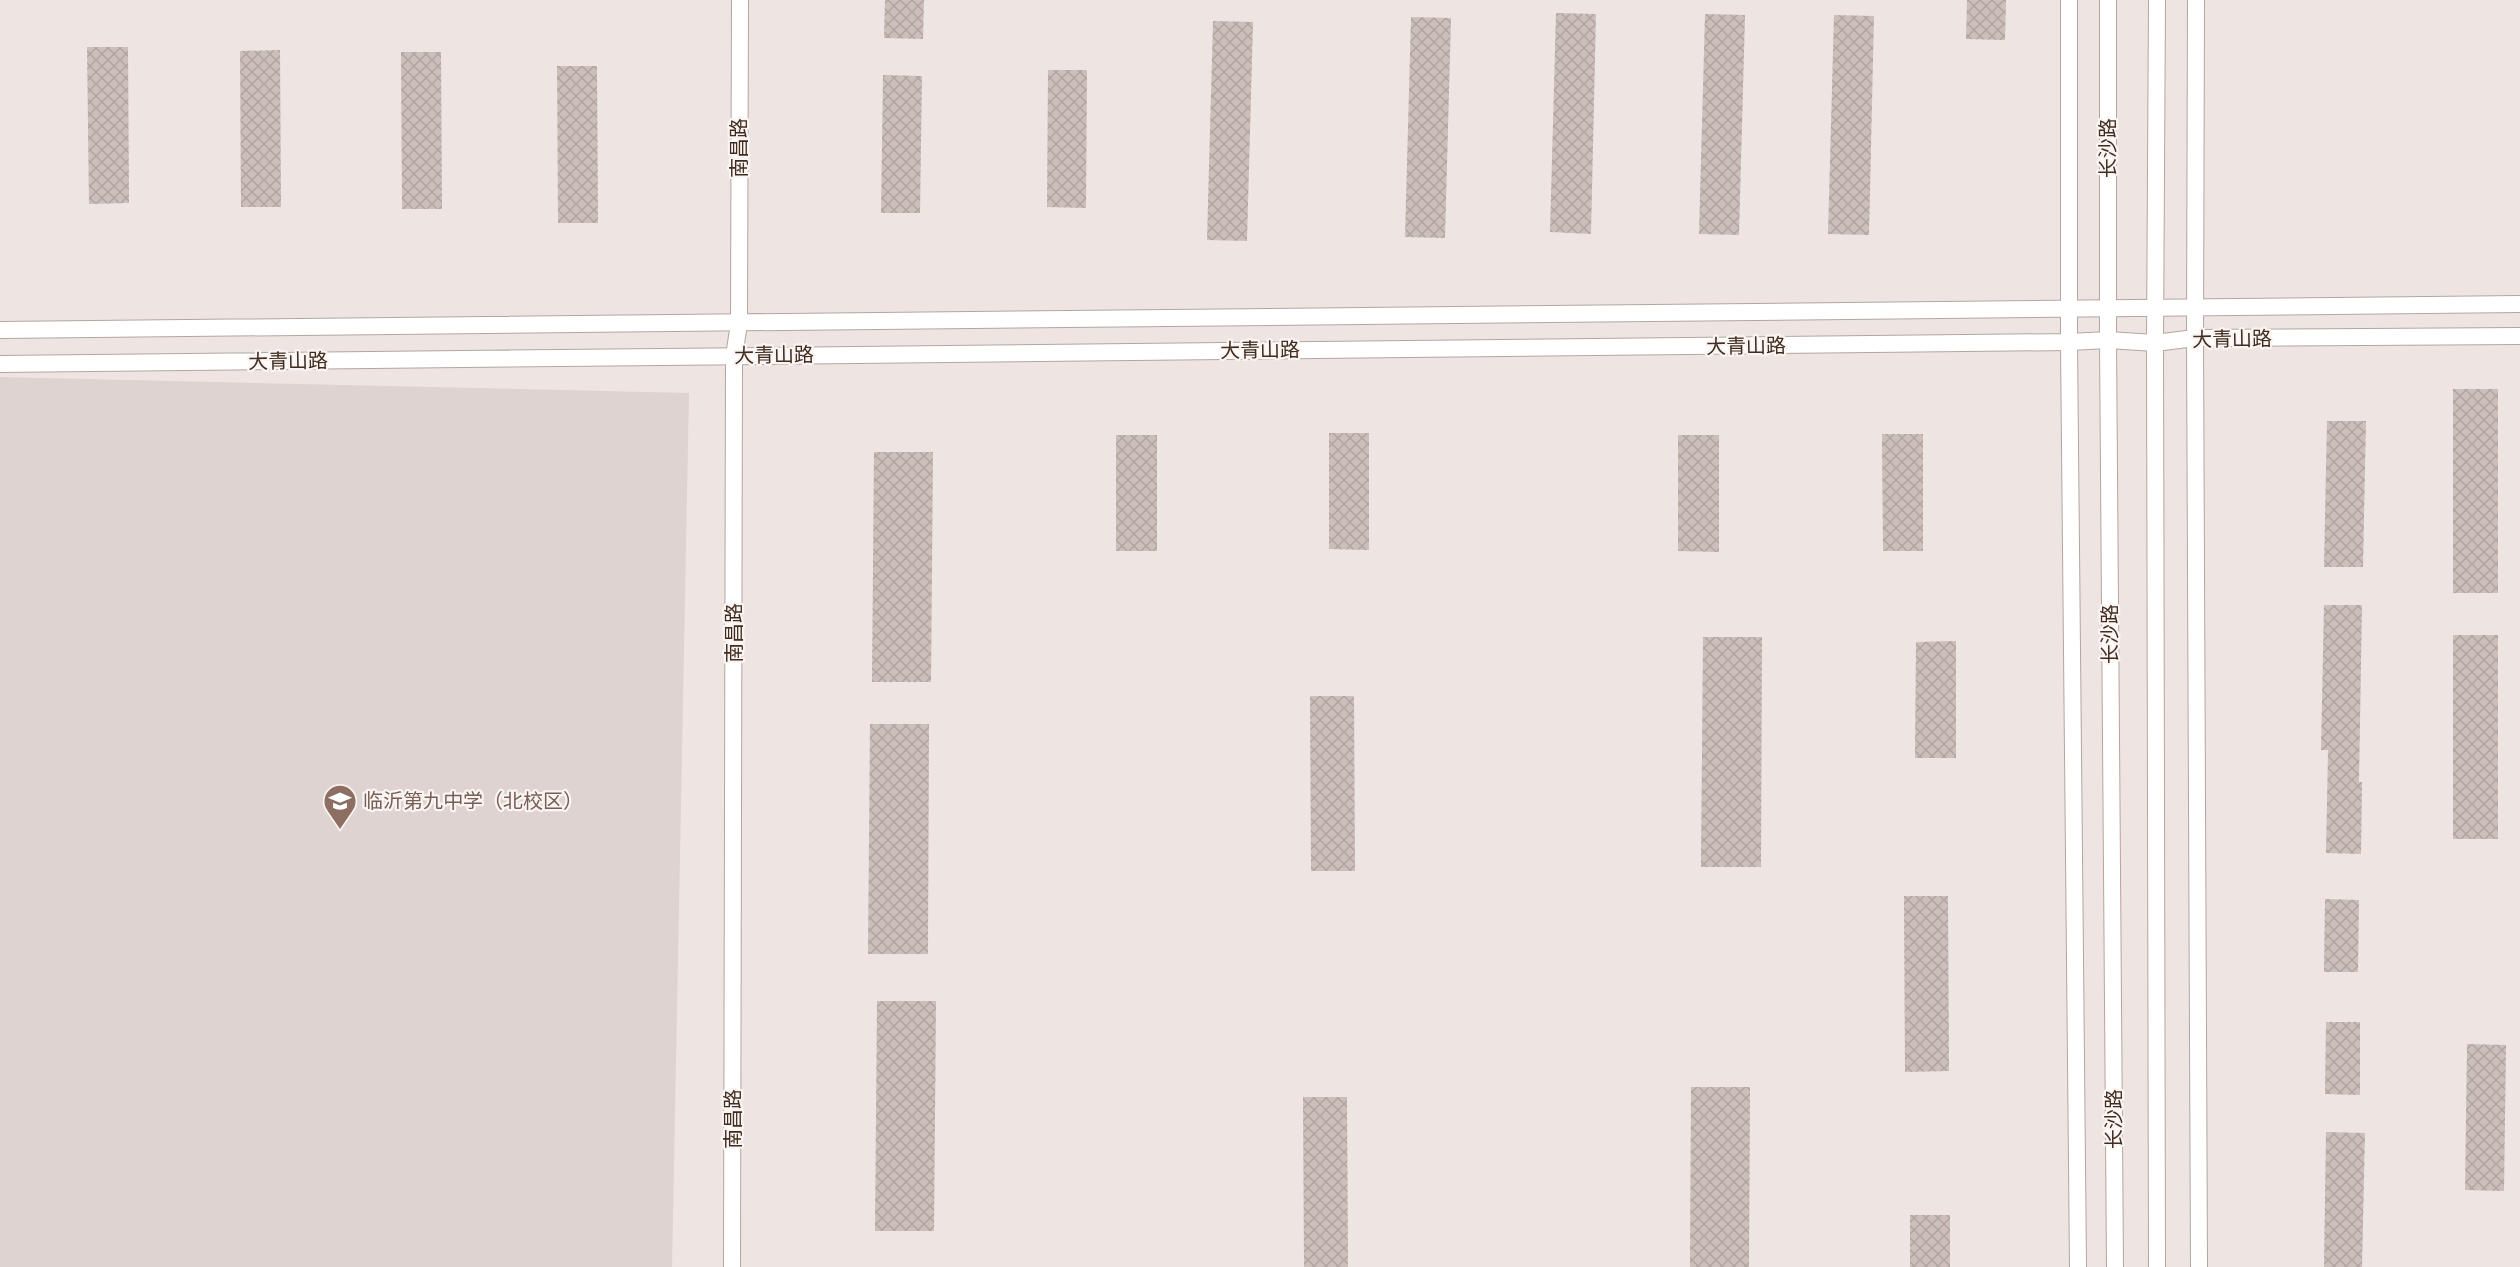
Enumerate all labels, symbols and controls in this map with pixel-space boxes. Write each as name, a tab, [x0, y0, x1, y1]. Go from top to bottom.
street label: 南昌路	[728, 118, 752, 178]
street label: 长沙路	[2097, 118, 2121, 178]
street label: 大青山路	[2192, 327, 2272, 353]
street label: 大青山路	[1706, 334, 1786, 360]
street label: 大青山路	[1220, 338, 1300, 364]
street label: 大青山路	[734, 343, 814, 369]
street label: 大青山路	[248, 349, 328, 375]
street label: 南昌路	[723, 603, 747, 663]
street label: 长沙路	[2099, 604, 2123, 664]
school or university icon: 临沂第九中学（北校区）	[322, 783, 358, 830]
place label: 临沂第九中学（北校区）	[363, 790, 583, 814]
street label: 南昌路	[722, 1089, 746, 1149]
street label: 长沙路	[2103, 1089, 2127, 1149]

